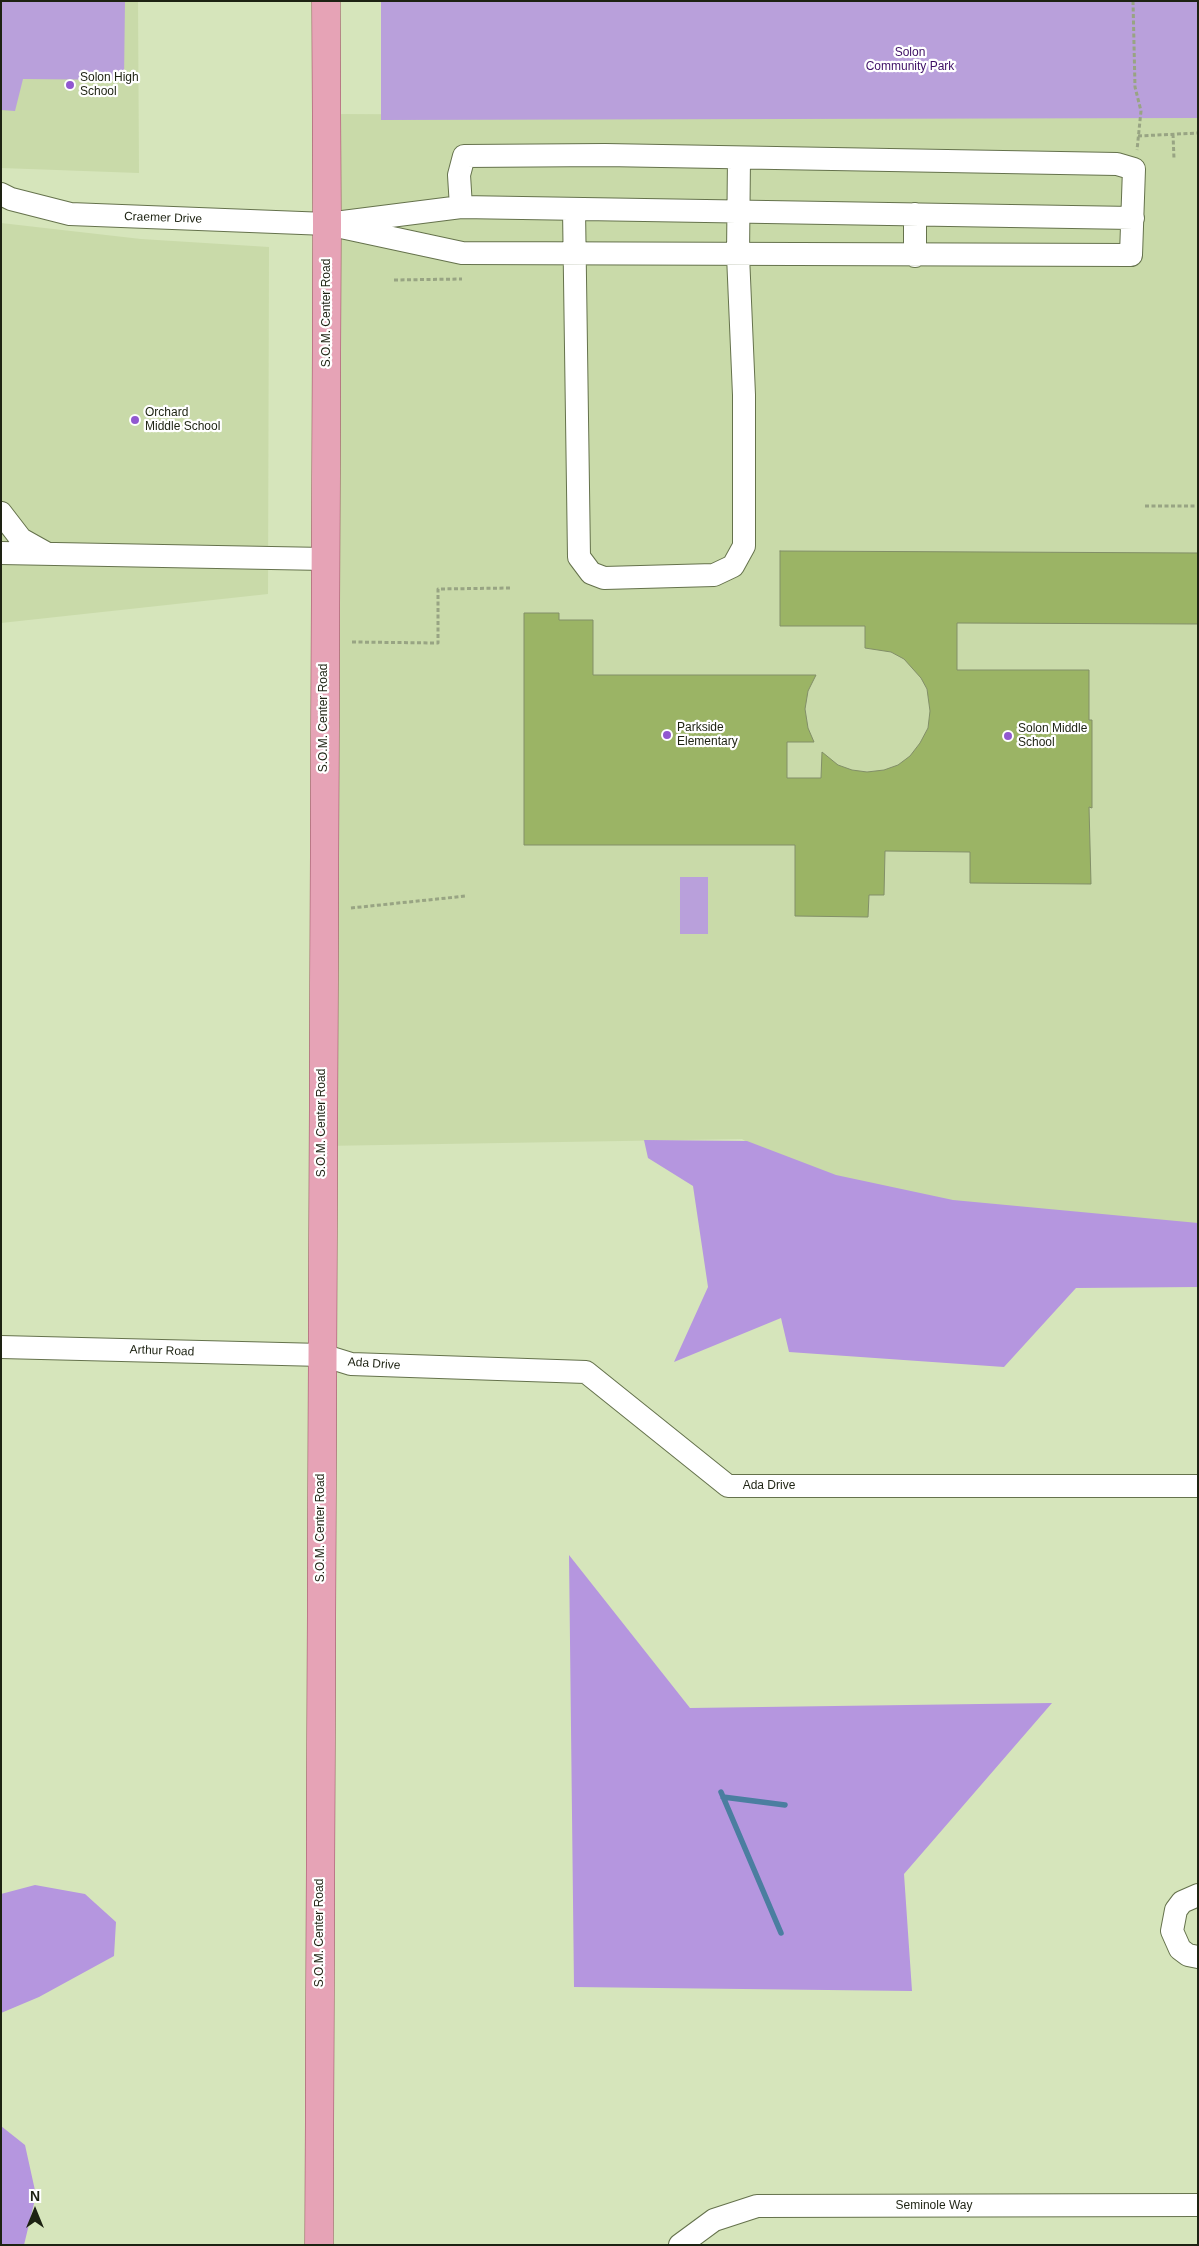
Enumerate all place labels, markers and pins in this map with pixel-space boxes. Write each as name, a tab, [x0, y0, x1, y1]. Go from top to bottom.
place label: Solon High School	[80, 71, 139, 99]
marker: Solon High School	[64, 79, 76, 91]
place label: Orchard Middle School	[145, 406, 220, 434]
marker: Orchard Middle School	[129, 414, 141, 426]
place label: Parkside Elementary	[677, 721, 738, 749]
place label: Solon Middle School	[1018, 722, 1087, 750]
marker: Parkside Elementary	[661, 729, 673, 741]
marker: Solon Middle School	[1002, 730, 1014, 742]

